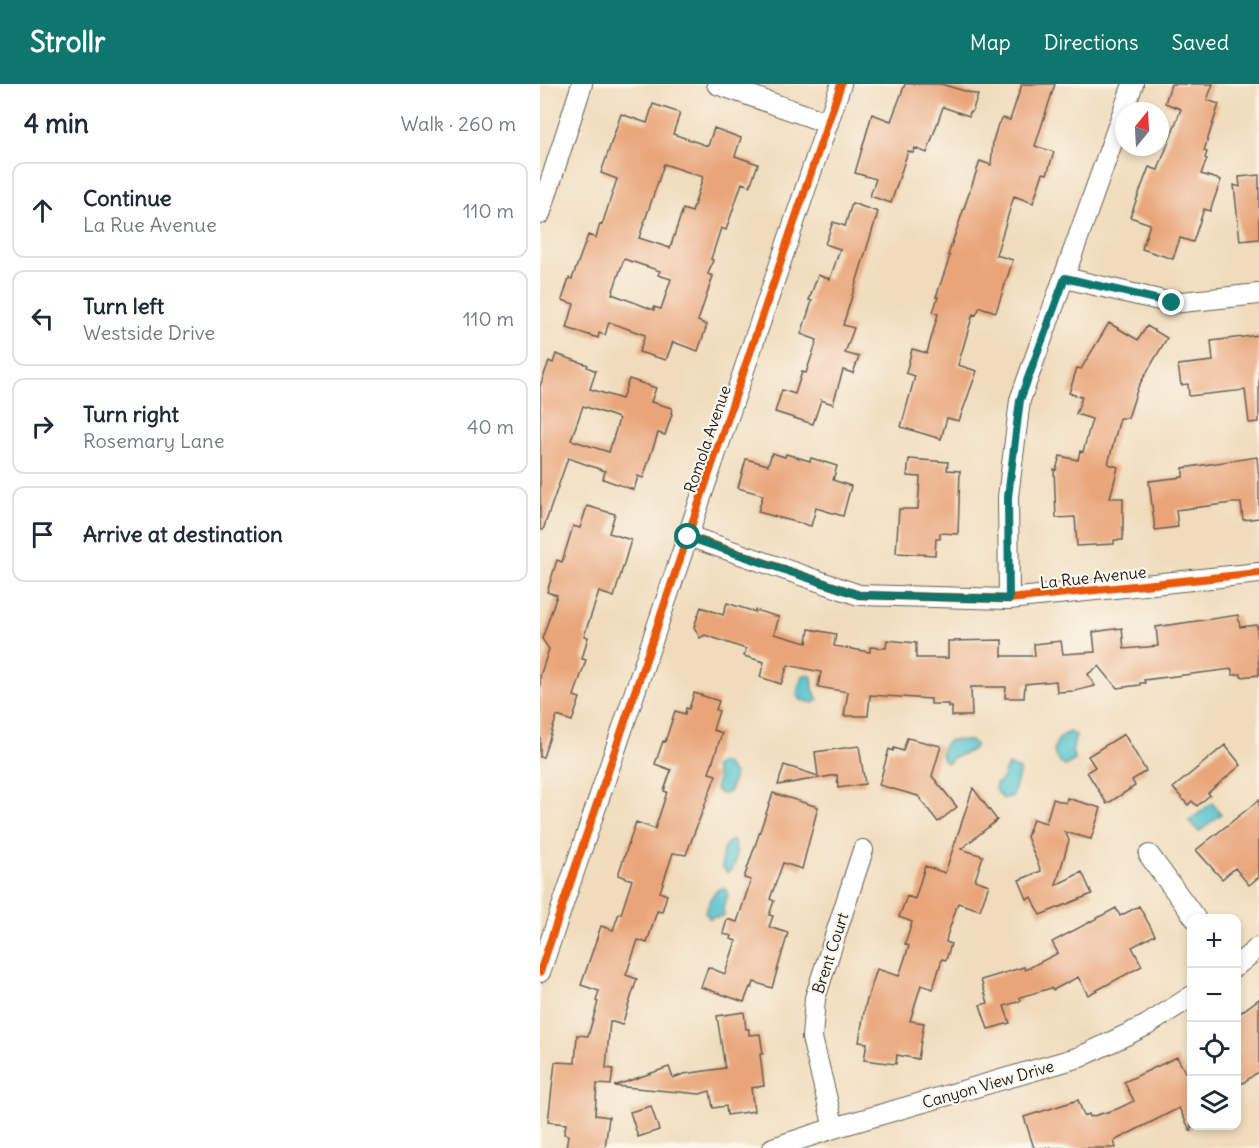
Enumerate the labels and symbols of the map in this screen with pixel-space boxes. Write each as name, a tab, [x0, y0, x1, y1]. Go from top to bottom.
north arrow	[1115, 102, 1169, 156]
route end	[1158, 289, 1184, 315]
street label: Romola Avenue	[679, 383, 735, 495]
route start	[674, 523, 700, 549]
street label: La Rue Avenue	[1039, 561, 1147, 593]
street label: Brent Court	[807, 909, 853, 996]
street label: Canyon View Drive	[920, 1056, 1056, 1112]

